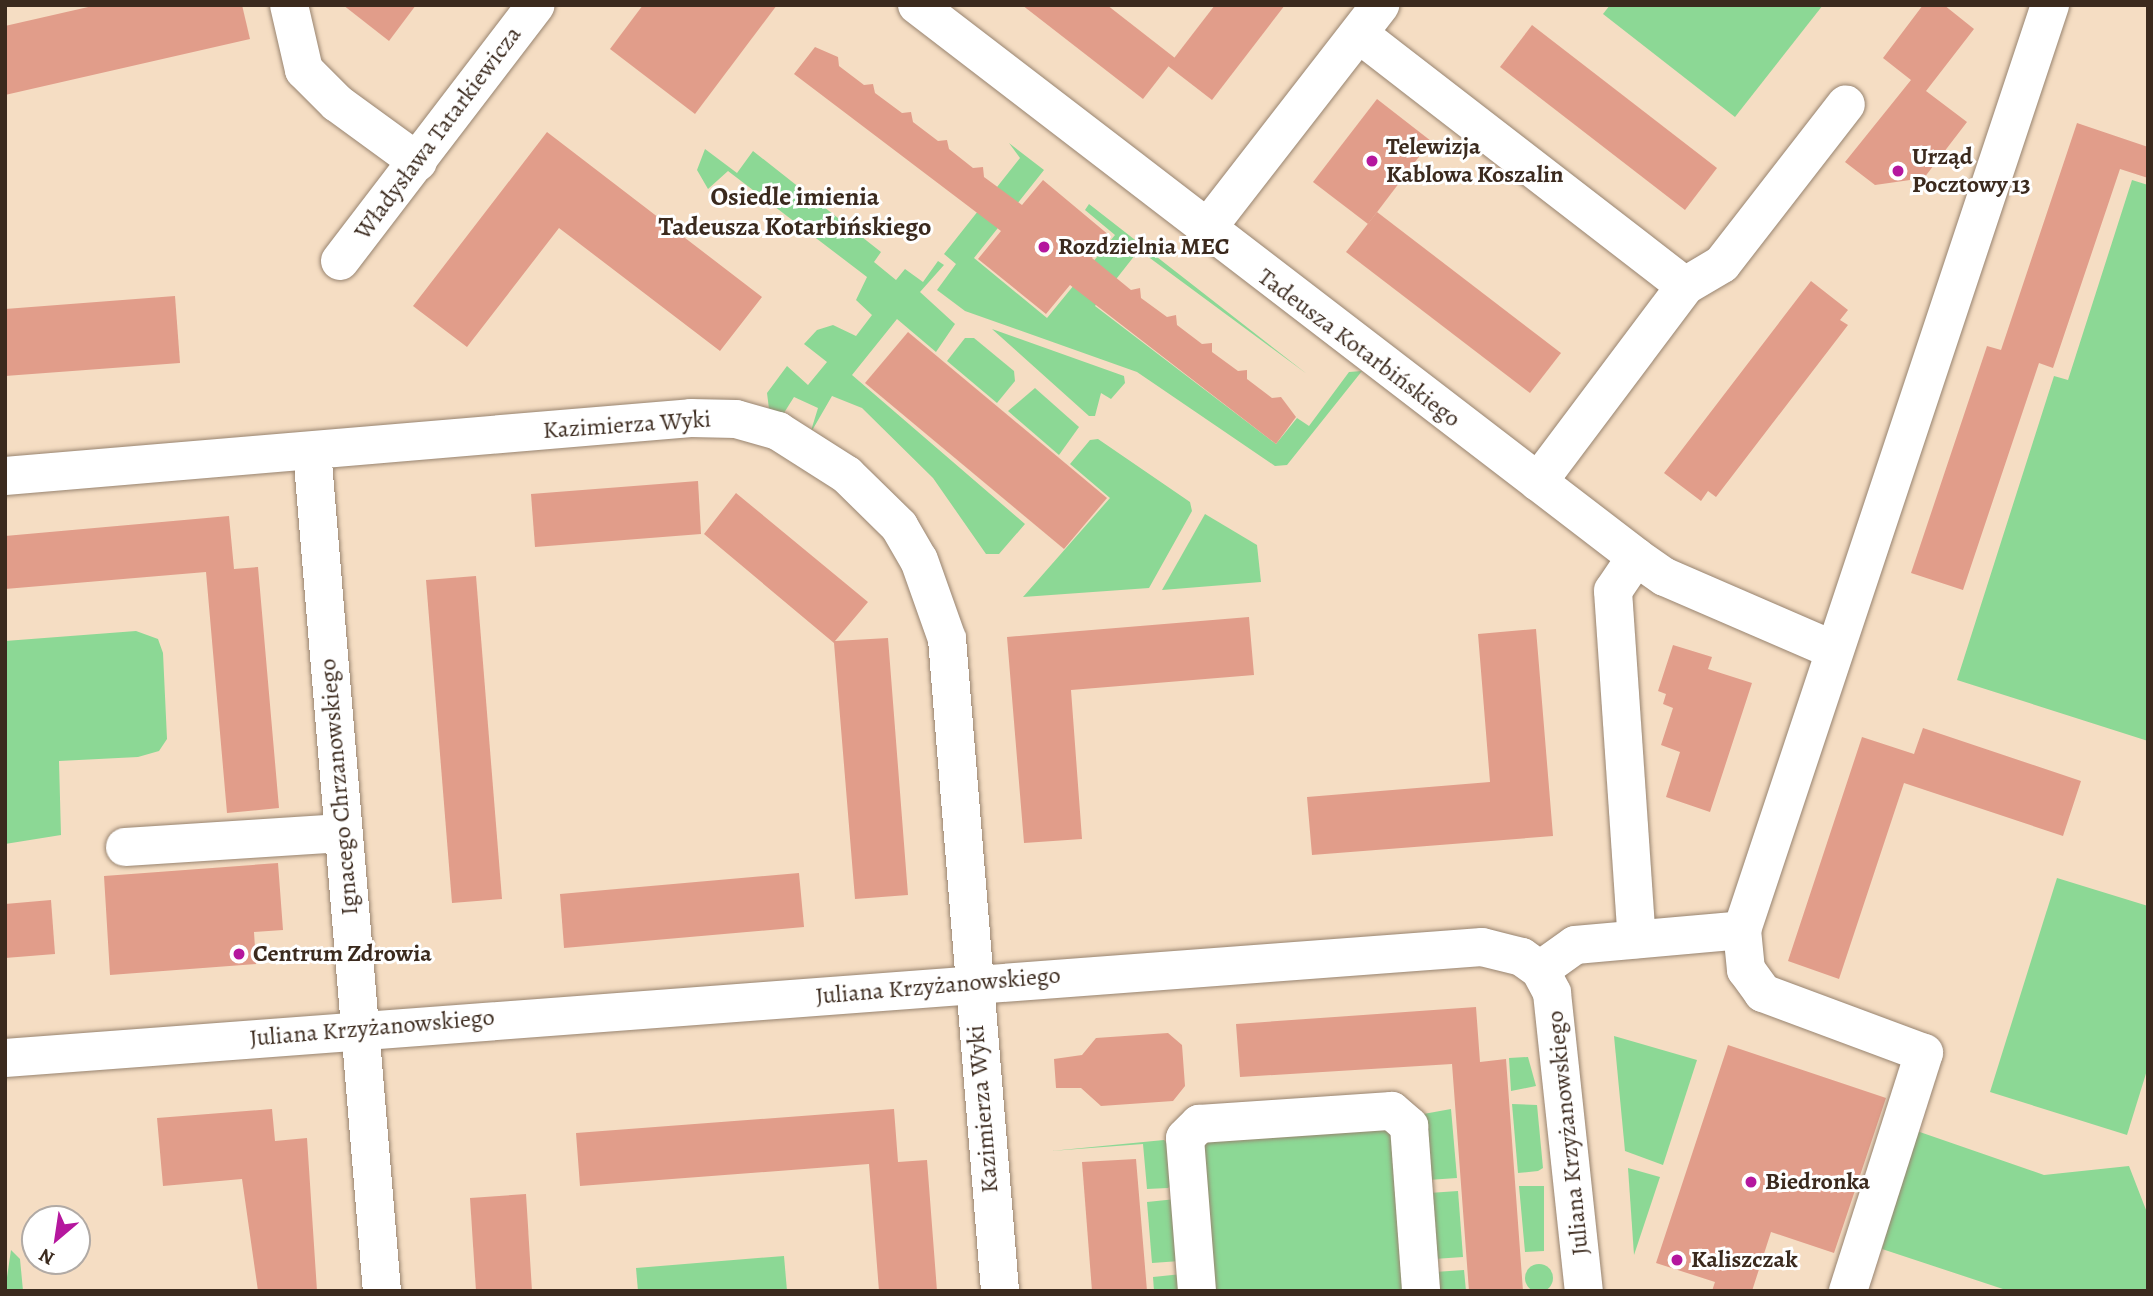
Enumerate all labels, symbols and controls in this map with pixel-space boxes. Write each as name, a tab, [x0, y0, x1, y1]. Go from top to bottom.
street label: Władysława Tatarkiewicza	[348, 21, 528, 245]
place label: Telewizja Kablowa Koszalin	[1386, 133, 1563, 189]
place label: Urząd Pocztowy 13	[1912, 143, 2031, 199]
marker: Telewizja Kablowa Koszalin	[1364, 153, 1380, 169]
marker: Urząd Pocztowy 13	[1890, 163, 1906, 179]
district label: Osiedle imienia Tadeusza Kotarbińskiego	[658, 181, 932, 242]
place label: Rozdzielnia MEC	[1058, 233, 1229, 261]
marker: Rozdzielnia MEC	[1036, 239, 1052, 255]
street label: Tadeusza Kotarbińskiego	[1252, 262, 1466, 434]
street label: Kazimierza Wyki	[542, 405, 712, 445]
street label: Ignacego Chrzanowskiego	[313, 658, 365, 916]
place label: Centrum Zdrowia	[253, 940, 432, 968]
marker: Centrum Zdrowia	[231, 946, 247, 962]
street label: Juliana Krzyżanowskiego	[814, 961, 1062, 1011]
street label: Juliana Krzyżanowskiego	[248, 1003, 496, 1053]
street label: Juliana Krzyżanowskiego	[1541, 1009, 1595, 1257]
street label: Kazimierza Wyki	[961, 1024, 1005, 1194]
place label: Biedronka	[1765, 1168, 1870, 1196]
marker: Biedronka	[1743, 1174, 1759, 1190]
north arrow	[21, 1205, 91, 1275]
text: N	[34, 1242, 59, 1271]
place label: Kaliszczak	[1691, 1246, 1798, 1274]
marker: Kaliszczak	[1669, 1252, 1685, 1268]

